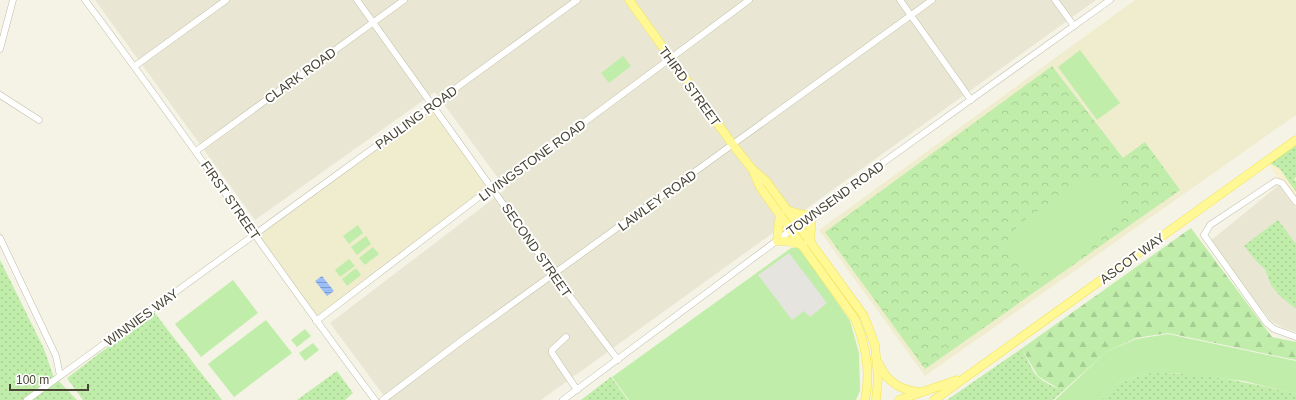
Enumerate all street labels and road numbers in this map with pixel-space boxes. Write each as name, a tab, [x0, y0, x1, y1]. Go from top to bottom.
street label: CLARK ROAD	[262, 44, 339, 106]
street label: THIRD STREET	[656, 44, 723, 129]
street label: PAULING ROAD	[373, 83, 460, 152]
street label: LIVINGSTONE ROAD	[476, 117, 589, 204]
street label: FIRST STREET	[198, 158, 263, 242]
street label: TOWNSEND ROAD	[784, 158, 887, 239]
street label: LAWLEY ROAD	[615, 167, 699, 234]
street label: SECOND STREET	[499, 201, 574, 300]
street label: ASCOT WAY	[1097, 230, 1168, 287]
street label: WINNIES WAY	[102, 285, 181, 349]

